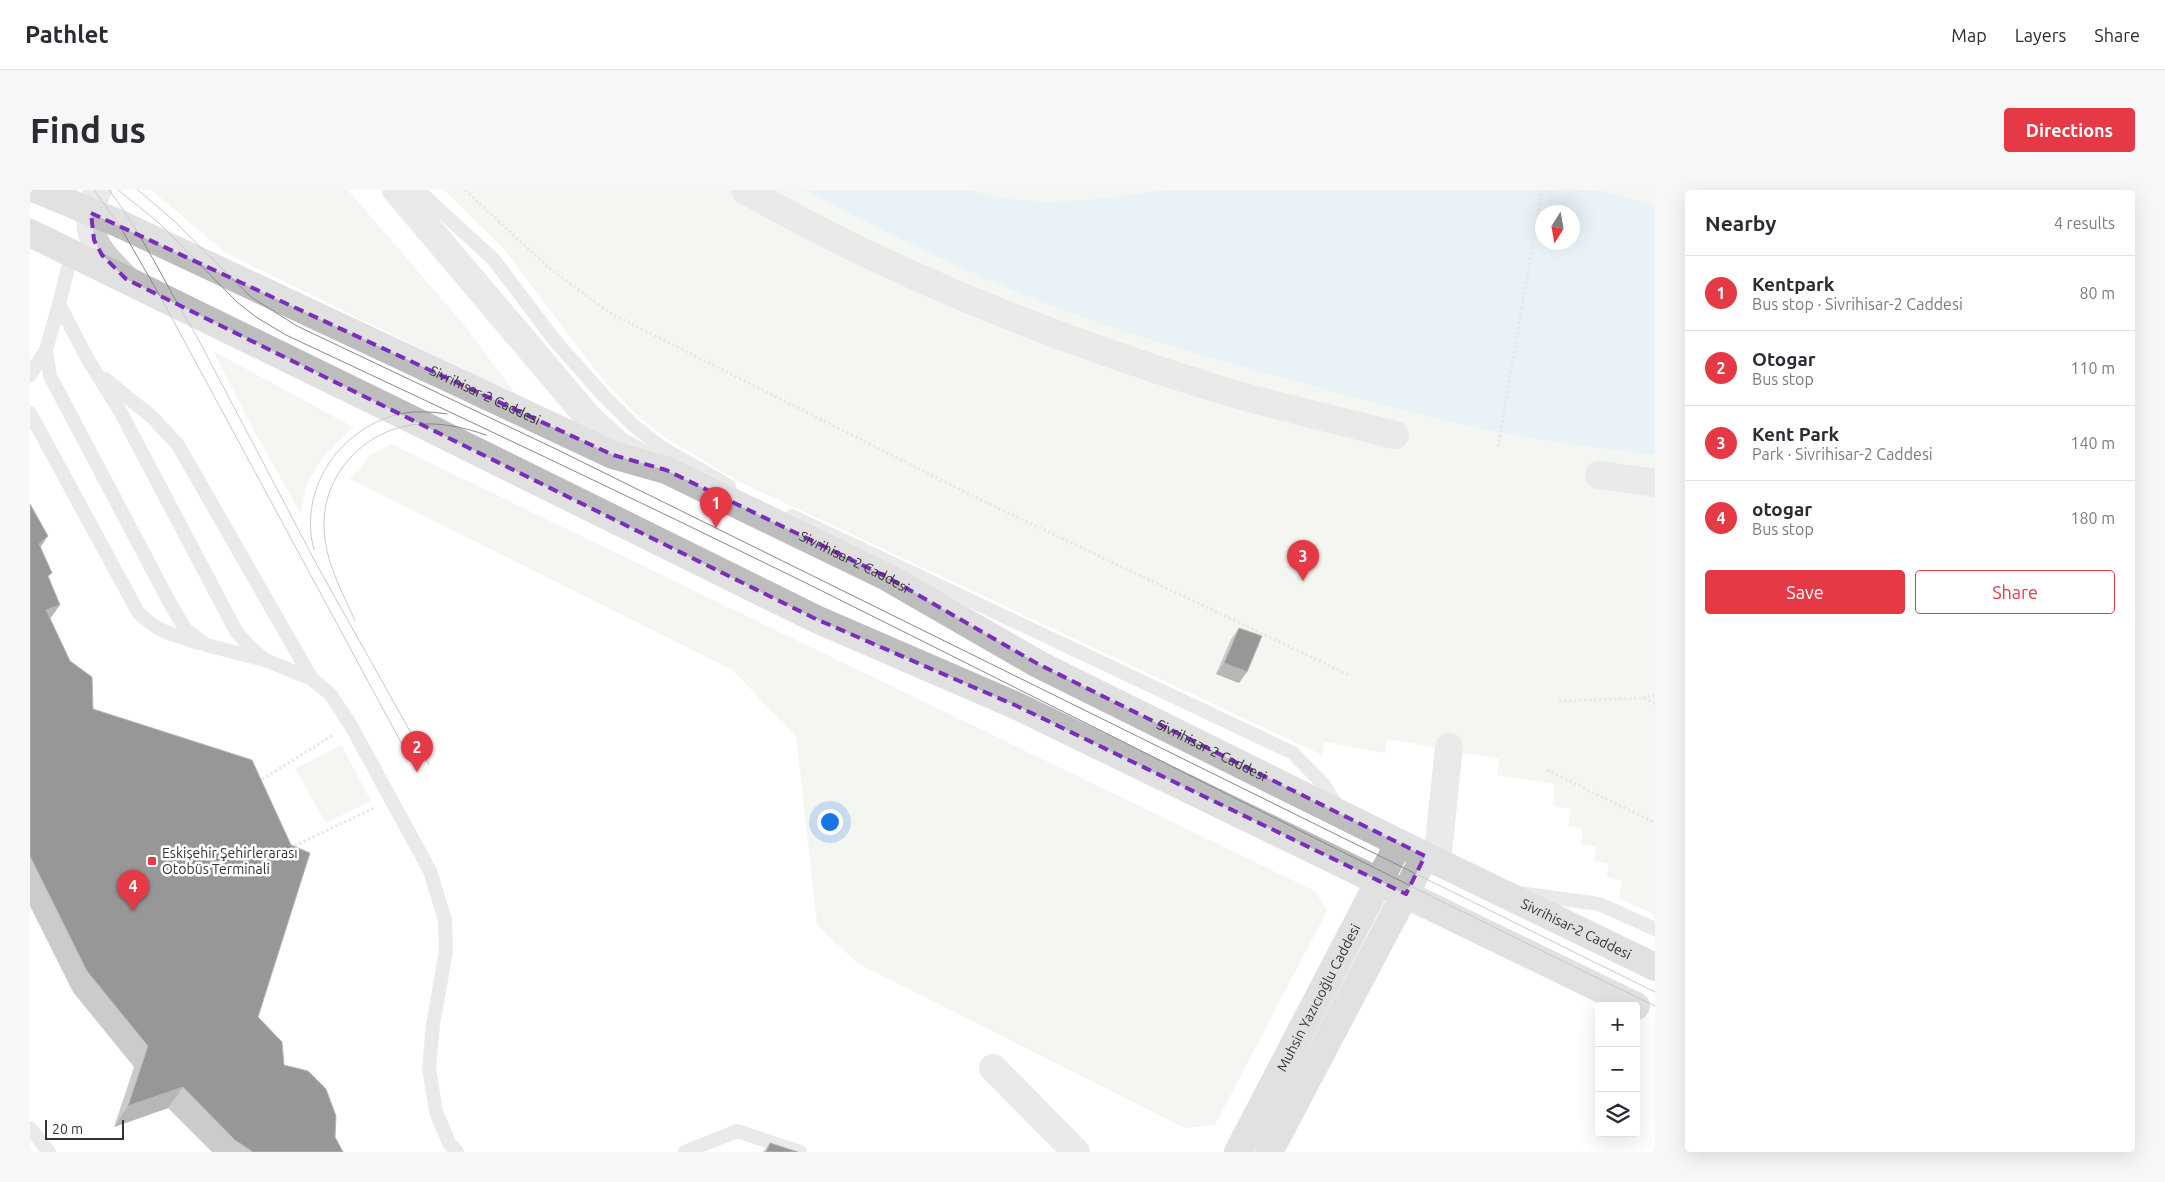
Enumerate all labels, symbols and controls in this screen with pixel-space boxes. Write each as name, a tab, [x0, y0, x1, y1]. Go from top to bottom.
text: Pathlet	[25, 21, 109, 48]
text: Map	[1951, 25, 1987, 45]
text: Layers	[2015, 25, 2066, 45]
text: Share	[2094, 25, 2140, 45]
button: Directions	[2004, 108, 2135, 152]
text: Find us	[30, 110, 146, 150]
north arrow	[1535, 205, 1580, 250]
text: Nearby	[1705, 211, 1776, 235]
text: 4 results	[2054, 214, 2115, 232]
text: Kentpark	[1752, 273, 1834, 295]
text: 1	[1716, 284, 1726, 302]
text: 80 m	[2079, 284, 2115, 302]
text: Bus stop · Sivrihisar-2 Caddesi	[1752, 295, 1963, 313]
text: Otogar	[1752, 348, 1816, 370]
text: 2	[1716, 359, 1726, 377]
text: 110 m	[2070, 359, 2115, 377]
street label: Sivrihisar-2 Caddesi	[427, 362, 543, 428]
text: Bus stop	[1752, 370, 1814, 388]
text: Kent Park	[1752, 423, 1839, 445]
text: 3	[1716, 434, 1726, 452]
text: 140 m	[2070, 434, 2115, 452]
text: Park · Sivrihisar-2 Caddesi	[1752, 445, 1933, 463]
pin: 1	[700, 487, 732, 528]
text: otogar	[1752, 498, 1812, 520]
text: 4	[1716, 509, 1726, 527]
text: 180 m	[2070, 509, 2115, 527]
text: Bus stop	[1752, 520, 1814, 538]
street label: Sivrihisar-2 Caddesi	[797, 528, 912, 596]
pin: 3	[1287, 540, 1319, 581]
button: Save	[1705, 570, 1905, 614]
button: Share	[1915, 570, 2115, 614]
street label: Sivrihisar-2 Caddesi	[1154, 716, 1269, 784]
pin: 2	[401, 731, 433, 772]
your location	[817, 809, 843, 835]
place label: Eskişehir Şehirlerarası Otobüs Terminali	[162, 845, 298, 877]
marker: Eskişehir Şehirlerarası Otobüs Terminali	[146, 855, 158, 867]
pin: 4	[117, 870, 149, 911]
street label: Sivrihisar-2 Caddesi	[1518, 895, 1634, 962]
street label: Muhsin Yazıcıoğlu Caddesi	[1273, 921, 1363, 1074]
map controls	[1595, 1002, 1640, 1137]
button: +	[1595, 1002, 1640, 1047]
button: −	[1595, 1047, 1640, 1092]
button: layers	[1595, 1092, 1640, 1137]
scale bar	[45, 1117, 124, 1140]
text: 20 m	[52, 1121, 83, 1137]

